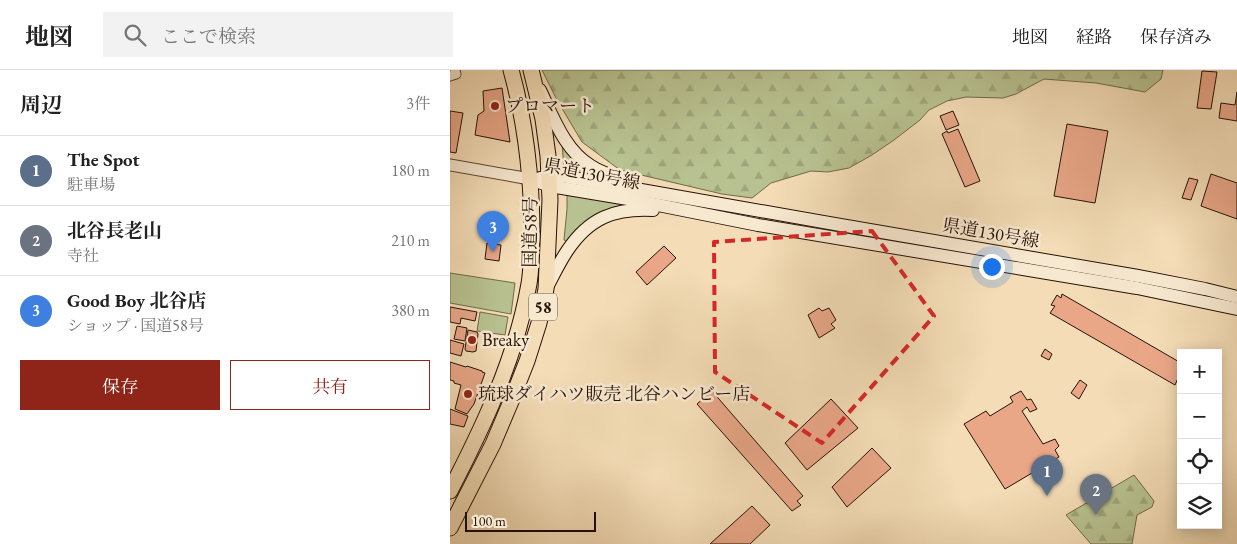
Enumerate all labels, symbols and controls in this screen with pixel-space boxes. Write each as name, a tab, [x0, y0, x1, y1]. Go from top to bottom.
search box	[103, 12, 453, 57]
text: 地図	[25, 21, 73, 52]
icon: search	[121, 21, 149, 49]
text: ここで検索	[161, 24, 256, 49]
text: 地図	[1012, 25, 1048, 48]
text: 経路	[1076, 25, 1112, 48]
text: 保存済み	[1140, 25, 1212, 48]
text: 周辺	[20, 91, 62, 118]
text: 3件	[406, 93, 430, 114]
place label: プロマート	[505, 94, 595, 117]
marker: プロマート	[489, 100, 501, 112]
text: The Spot	[67, 147, 140, 172]
street label: 県道130号線	[542, 153, 642, 194]
text: 1	[32, 160, 40, 181]
text: 180 m	[391, 160, 430, 181]
text: 駐車場	[67, 174, 115, 195]
street label: 国道58号	[517, 196, 542, 268]
pin: 3	[477, 211, 509, 252]
street label: 県道130号線	[941, 213, 1041, 252]
text: 北谷長老山	[67, 218, 162, 243]
text: 2	[32, 230, 40, 251]
text: 210 m	[391, 230, 430, 251]
text: 寺社	[67, 245, 99, 266]
your location	[979, 254, 1005, 280]
text: Good Boy 北谷店	[67, 288, 207, 313]
road number: 58	[529, 293, 557, 320]
text: 3	[32, 300, 40, 321]
text: 380 m	[391, 300, 430, 321]
text: ショップ · 国道58号	[67, 315, 204, 336]
place label: Breaky	[482, 328, 529, 351]
marker: Breaky	[466, 334, 478, 346]
map controls	[1177, 349, 1222, 529]
button: +	[1177, 349, 1222, 394]
button: 保存	[20, 360, 220, 410]
button: 共有	[230, 360, 430, 410]
place label: 琉球ダイハツ販売 北谷ハンビー店	[478, 382, 750, 405]
marker: 琉球ダイハツ販売 北谷ハンビー店	[462, 388, 474, 400]
button: −	[1177, 394, 1222, 439]
button: locate	[1177, 439, 1222, 484]
pin: 1	[1031, 455, 1063, 496]
pin: 2	[1080, 474, 1112, 515]
button: layers	[1177, 484, 1222, 529]
scale bar	[465, 509, 596, 532]
text: 100 m	[472, 512, 506, 530]

